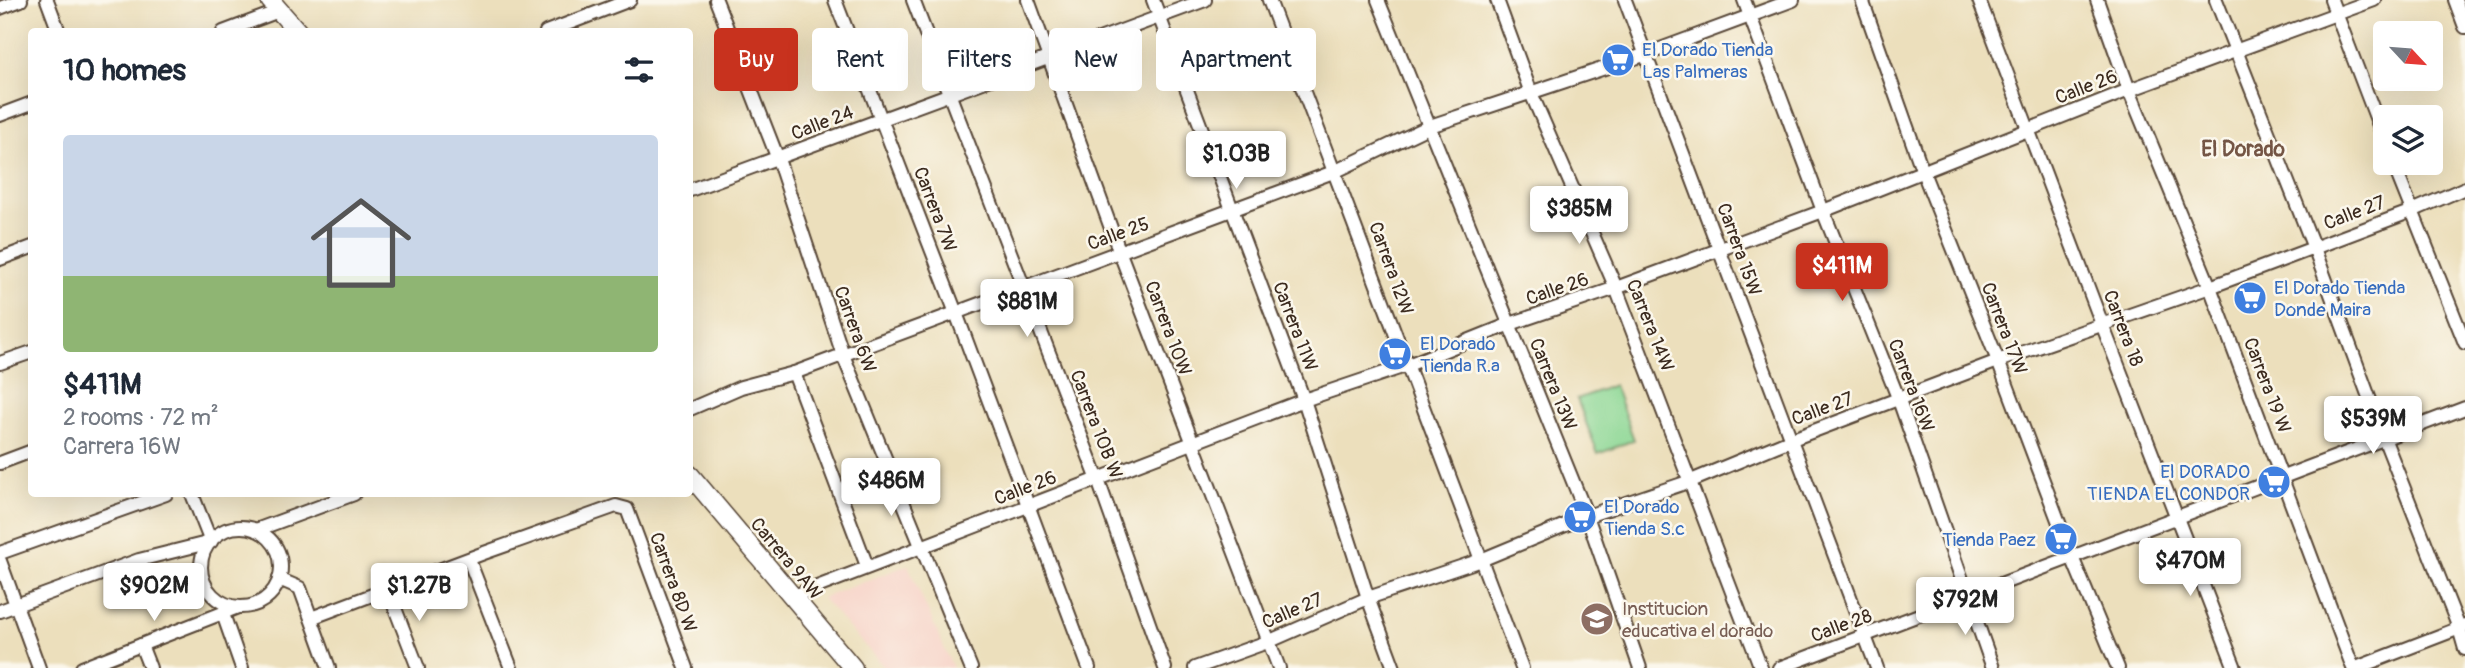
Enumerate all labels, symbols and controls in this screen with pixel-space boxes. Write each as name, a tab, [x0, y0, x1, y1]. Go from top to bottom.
north arrow	[2373, 21, 2443, 91]
map controls	[2373, 21, 2443, 175]
chip: Buy	[714, 28, 798, 91]
chip: Rent	[812, 28, 908, 91]
chip: Filters	[922, 28, 1035, 91]
chip: New	[1049, 28, 1142, 91]
chip: Apartment	[1156, 28, 1316, 91]
place label: El Dorado Tienda Las Palmeras	[1642, 38, 1773, 84]
supermarket icon: El Dorado Tienda Las Palmeras	[1599, 41, 1637, 79]
icon: filters	[620, 51, 658, 89]
text: 10 homes	[63, 52, 186, 89]
street label: Calle 26	[2052, 64, 2121, 110]
street label: Calle 24	[788, 100, 857, 146]
button: layers	[2373, 105, 2443, 175]
pin: $1.03B	[1179, 132, 1293, 191]
district label: El Dorado	[2201, 136, 2285, 163]
text: $1.03B	[1202, 139, 1270, 168]
street label: Carrera 7W	[908, 163, 962, 255]
icon: home	[298, 180, 424, 306]
pin: $385M	[1530, 187, 1628, 246]
street label: Calle 27	[2320, 190, 2388, 236]
text: $385M	[1546, 194, 1612, 223]
street label: Carrera 15W	[1711, 200, 1767, 299]
street label: Calle 25	[1084, 212, 1153, 256]
street label: Carrera 12W	[1363, 219, 1419, 318]
pin: $411M	[1793, 244, 1891, 303]
text: $411M	[1812, 251, 1872, 280]
street label: Calle 26	[1523, 267, 1592, 311]
street label: Carrera 14W	[1621, 276, 1679, 375]
place label: El Dorado Tienda Donde Maira	[2274, 276, 2405, 322]
street label: Carrera 10W	[1139, 278, 1197, 379]
street label: Carrera 11W	[1267, 278, 1323, 375]
street label: Carrera 17W	[1976, 279, 2033, 378]
supermarket icon: El Dorado Tienda Donde Maira	[2231, 279, 2269, 317]
pin: $881M	[978, 280, 1076, 339]
street label: Carrera 6W	[828, 283, 882, 376]
text: $881M	[996, 287, 1058, 316]
street label: Carrera 18	[2098, 287, 2149, 370]
place label: El Dorado Tienda R.a	[1420, 332, 1500, 378]
street label: Carrera 19 W	[2238, 334, 2296, 437]
supermarket icon: El Dorado Tienda R.a	[1376, 335, 1414, 373]
street label: Carrera 13W	[1524, 335, 1582, 434]
street label: Carrera 16W	[1882, 336, 1940, 435]
text: $411M	[63, 366, 142, 403]
street label: Carrera 10B W	[1064, 367, 1128, 482]
street label: Calle 27	[1788, 387, 1856, 431]
pin: $539M	[2324, 396, 2422, 456]
text: 2 rooms · 72 m²	[63, 403, 219, 432]
text: $539M	[2340, 404, 2406, 433]
text: Carrera 16W	[63, 432, 181, 461]
pin: $486M	[842, 458, 940, 518]
place label: El DORADO TIENDA EL CONDOR	[2087, 460, 2250, 506]
supermarket icon: El DORADO TIENDA EL CONDOR	[2255, 463, 2293, 501]
street label: Calle 26	[991, 465, 1060, 511]
text: $486M	[857, 466, 925, 495]
place label: El Dorado Tienda S.c	[1604, 495, 1685, 541]
supermarket icon: El Dorado Tienda S.c	[1561, 498, 1599, 536]
street label: Carrera 9AW	[745, 513, 828, 605]
supermarket icon: Tienda Paez	[2042, 520, 2080, 558]
place label: Tienda Paez	[1942, 528, 2036, 552]
street label: Carrera 8D W	[644, 529, 702, 636]
pin: $470M	[2141, 538, 2239, 598]
text: $470M	[2155, 546, 2225, 575]
pin: $902M	[105, 564, 203, 623]
pin: $1.27B	[362, 564, 476, 623]
text: $902M	[119, 571, 189, 600]
text: $1.27B	[387, 571, 451, 600]
pin: $792M	[1916, 578, 2014, 637]
text: $792M	[1932, 585, 1998, 614]
street label: Calle 27	[1258, 587, 1326, 634]
place label: Institucion educativa el dorado	[1622, 597, 1773, 643]
school or university icon: Institucion educativa el dorado	[1578, 600, 1616, 638]
street label: Calle 28	[1807, 604, 1875, 648]

